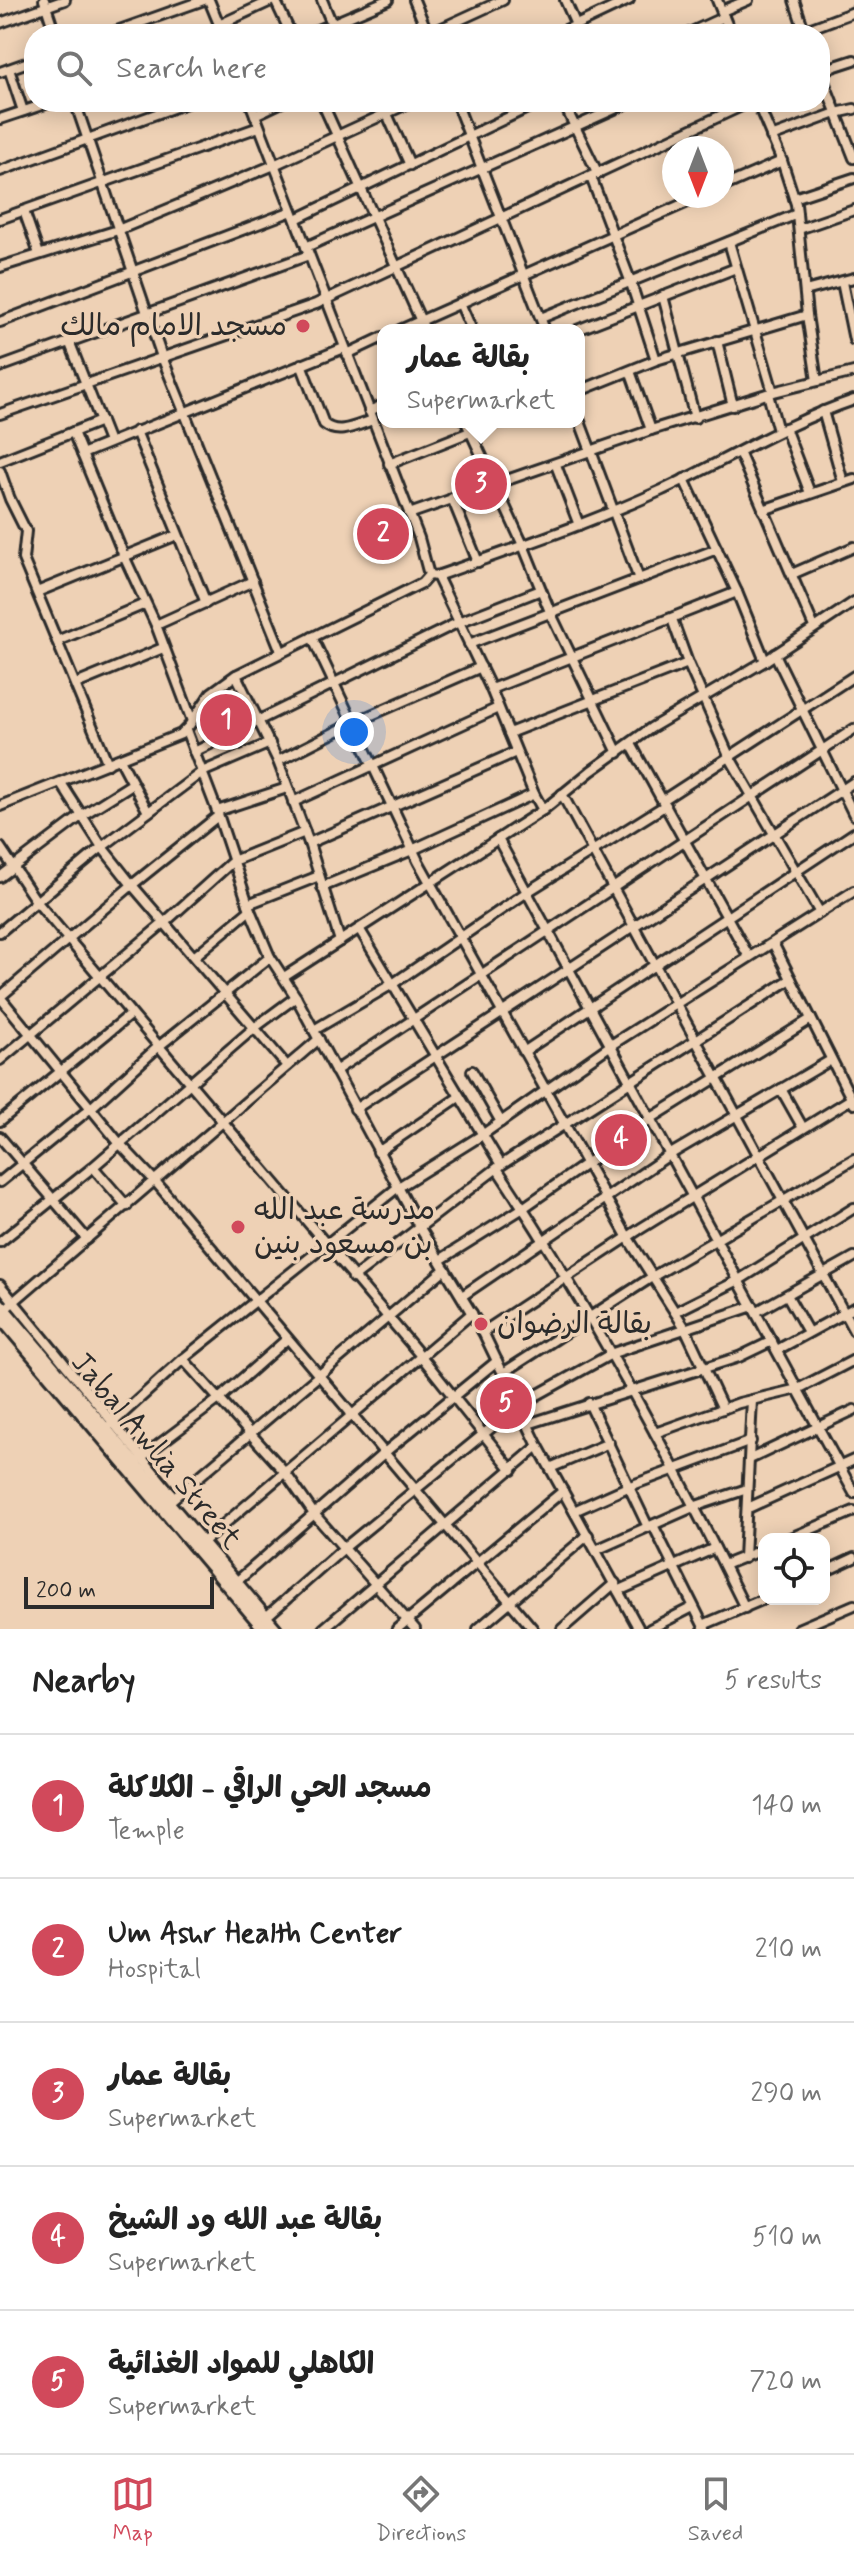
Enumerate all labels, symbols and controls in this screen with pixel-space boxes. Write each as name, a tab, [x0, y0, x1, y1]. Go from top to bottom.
search box	[24, 24, 830, 112]
icon: search	[52, 46, 96, 90]
text: Search here	[116, 49, 267, 88]
north arrow	[662, 136, 734, 208]
place label: مسجد الامام مالك	[60, 307, 287, 347]
marker: مسجد الامام مالك	[294, 317, 312, 335]
popup	[377, 324, 585, 428]
text: بقالة عمار	[407, 339, 530, 378]
text: Supermarket	[407, 384, 555, 418]
pin: 3	[455, 454, 507, 514]
pin: 2	[357, 504, 409, 564]
pin: 1	[200, 690, 252, 750]
your location	[334, 712, 374, 752]
pin: 4	[595, 1110, 647, 1170]
place label: مدرسة عبد الله بن مسعود بنين	[254, 1191, 435, 1264]
marker: مدرسة عبد الله بن مسعود بنين	[229, 1218, 247, 1236]
place label: بقالة الرضوان	[497, 1305, 652, 1344]
marker: بقالة الرضوان	[472, 1315, 490, 1333]
street label: Jabal Awlia Street	[62, 1344, 250, 1558]
pin: 5	[480, 1373, 532, 1433]
map controls	[758, 1533, 830, 1605]
button: locate	[758, 1533, 830, 1605]
scale bar	[24, 1573, 214, 1609]
text: 200 m	[36, 1577, 96, 1605]
text: Nearby	[32, 1659, 136, 1704]
text: 5 results	[724, 1664, 822, 1698]
text: مسجد الحي الراقي - الكلاكلة	[108, 1769, 432, 1808]
text: 1	[52, 1789, 64, 1823]
text: 140 m	[751, 1789, 822, 1823]
text: Temple	[108, 1814, 185, 1848]
text: Um Ashr Health Center	[108, 1914, 402, 1953]
text: 2	[52, 1933, 64, 1967]
text: 210 m	[755, 1933, 822, 1967]
text: Hospital	[108, 1953, 201, 1987]
text: بقالة عمار	[108, 2057, 231, 2096]
text: 3	[52, 2077, 64, 2111]
text: 290 m	[750, 2077, 822, 2111]
text: Supermarket	[108, 2102, 256, 2136]
text: بقالة عبد الله ود الشيخ	[108, 2201, 382, 2240]
text: 4	[50, 2221, 66, 2255]
text: 510 m	[752, 2221, 822, 2255]
text: Supermarket	[108, 2246, 256, 2280]
text: الكاهلي للمواد الغذائية	[108, 2345, 374, 2384]
text: 5	[50, 2365, 66, 2399]
text: 720 m	[749, 2365, 822, 2399]
text: Supermarket	[108, 2390, 256, 2424]
tab: Map	[111, 2472, 155, 2548]
tab: Directions	[376, 2472, 466, 2548]
tab: Saved	[688, 2472, 743, 2548]

